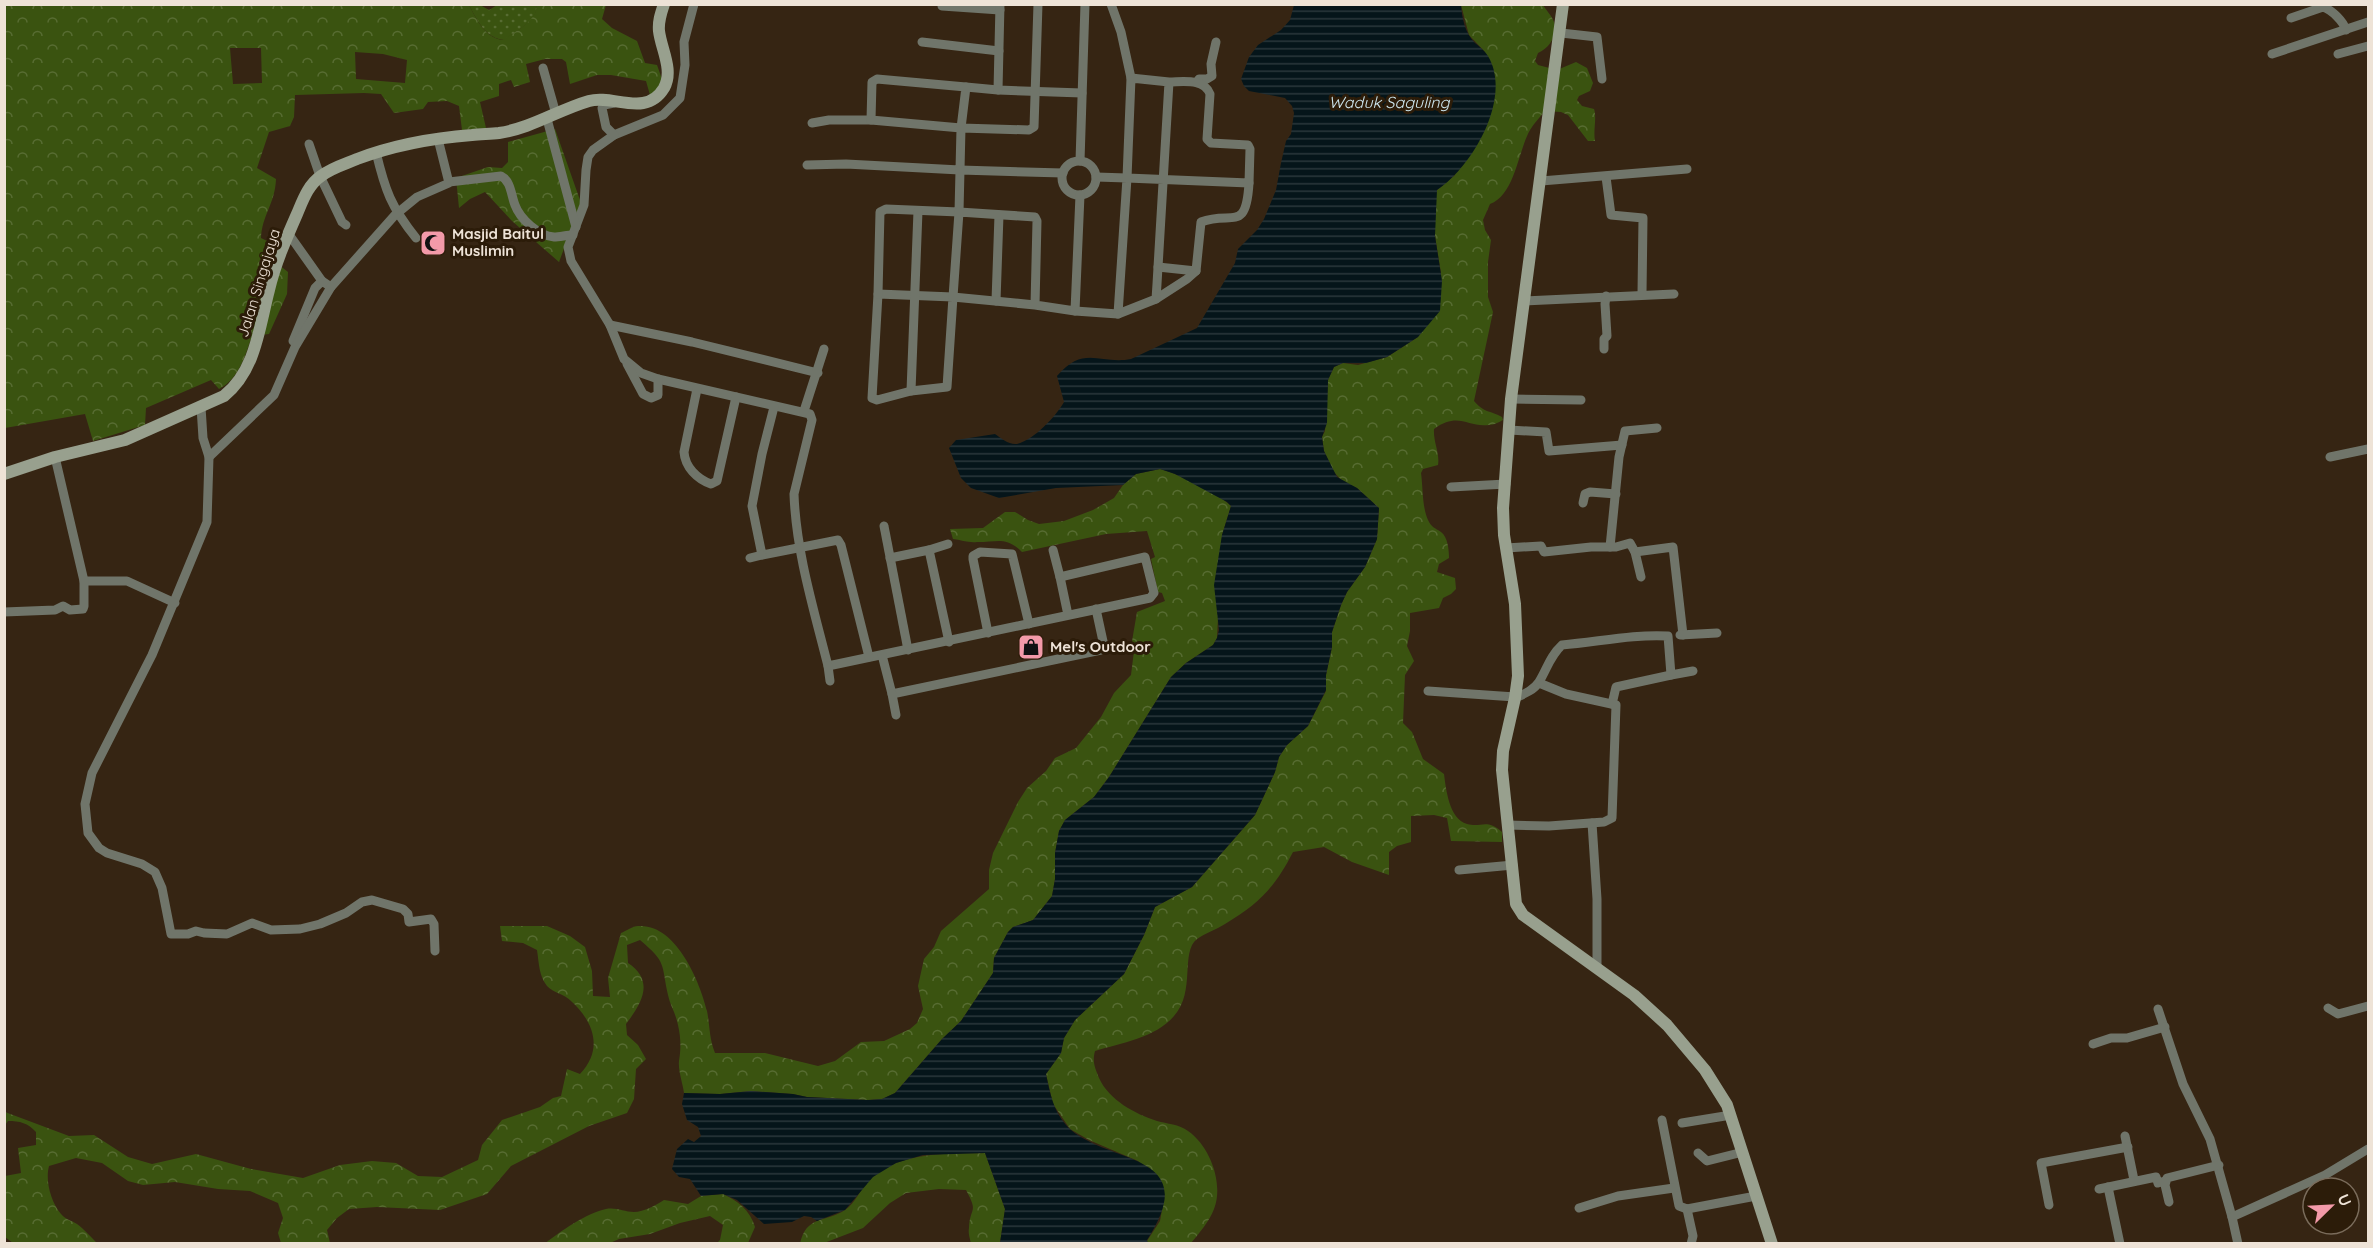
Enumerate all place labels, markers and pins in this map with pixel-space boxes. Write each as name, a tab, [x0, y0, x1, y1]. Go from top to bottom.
place label: Masjid Baitul Muslimin	[452, 224, 544, 260]
mosque icon: Masjid Baitul Muslimin	[418, 228, 448, 258]
shop icon: Mel's Outdoor	[1016, 632, 1046, 662]
place label: Mel's Outdoor	[1050, 637, 1151, 656]

